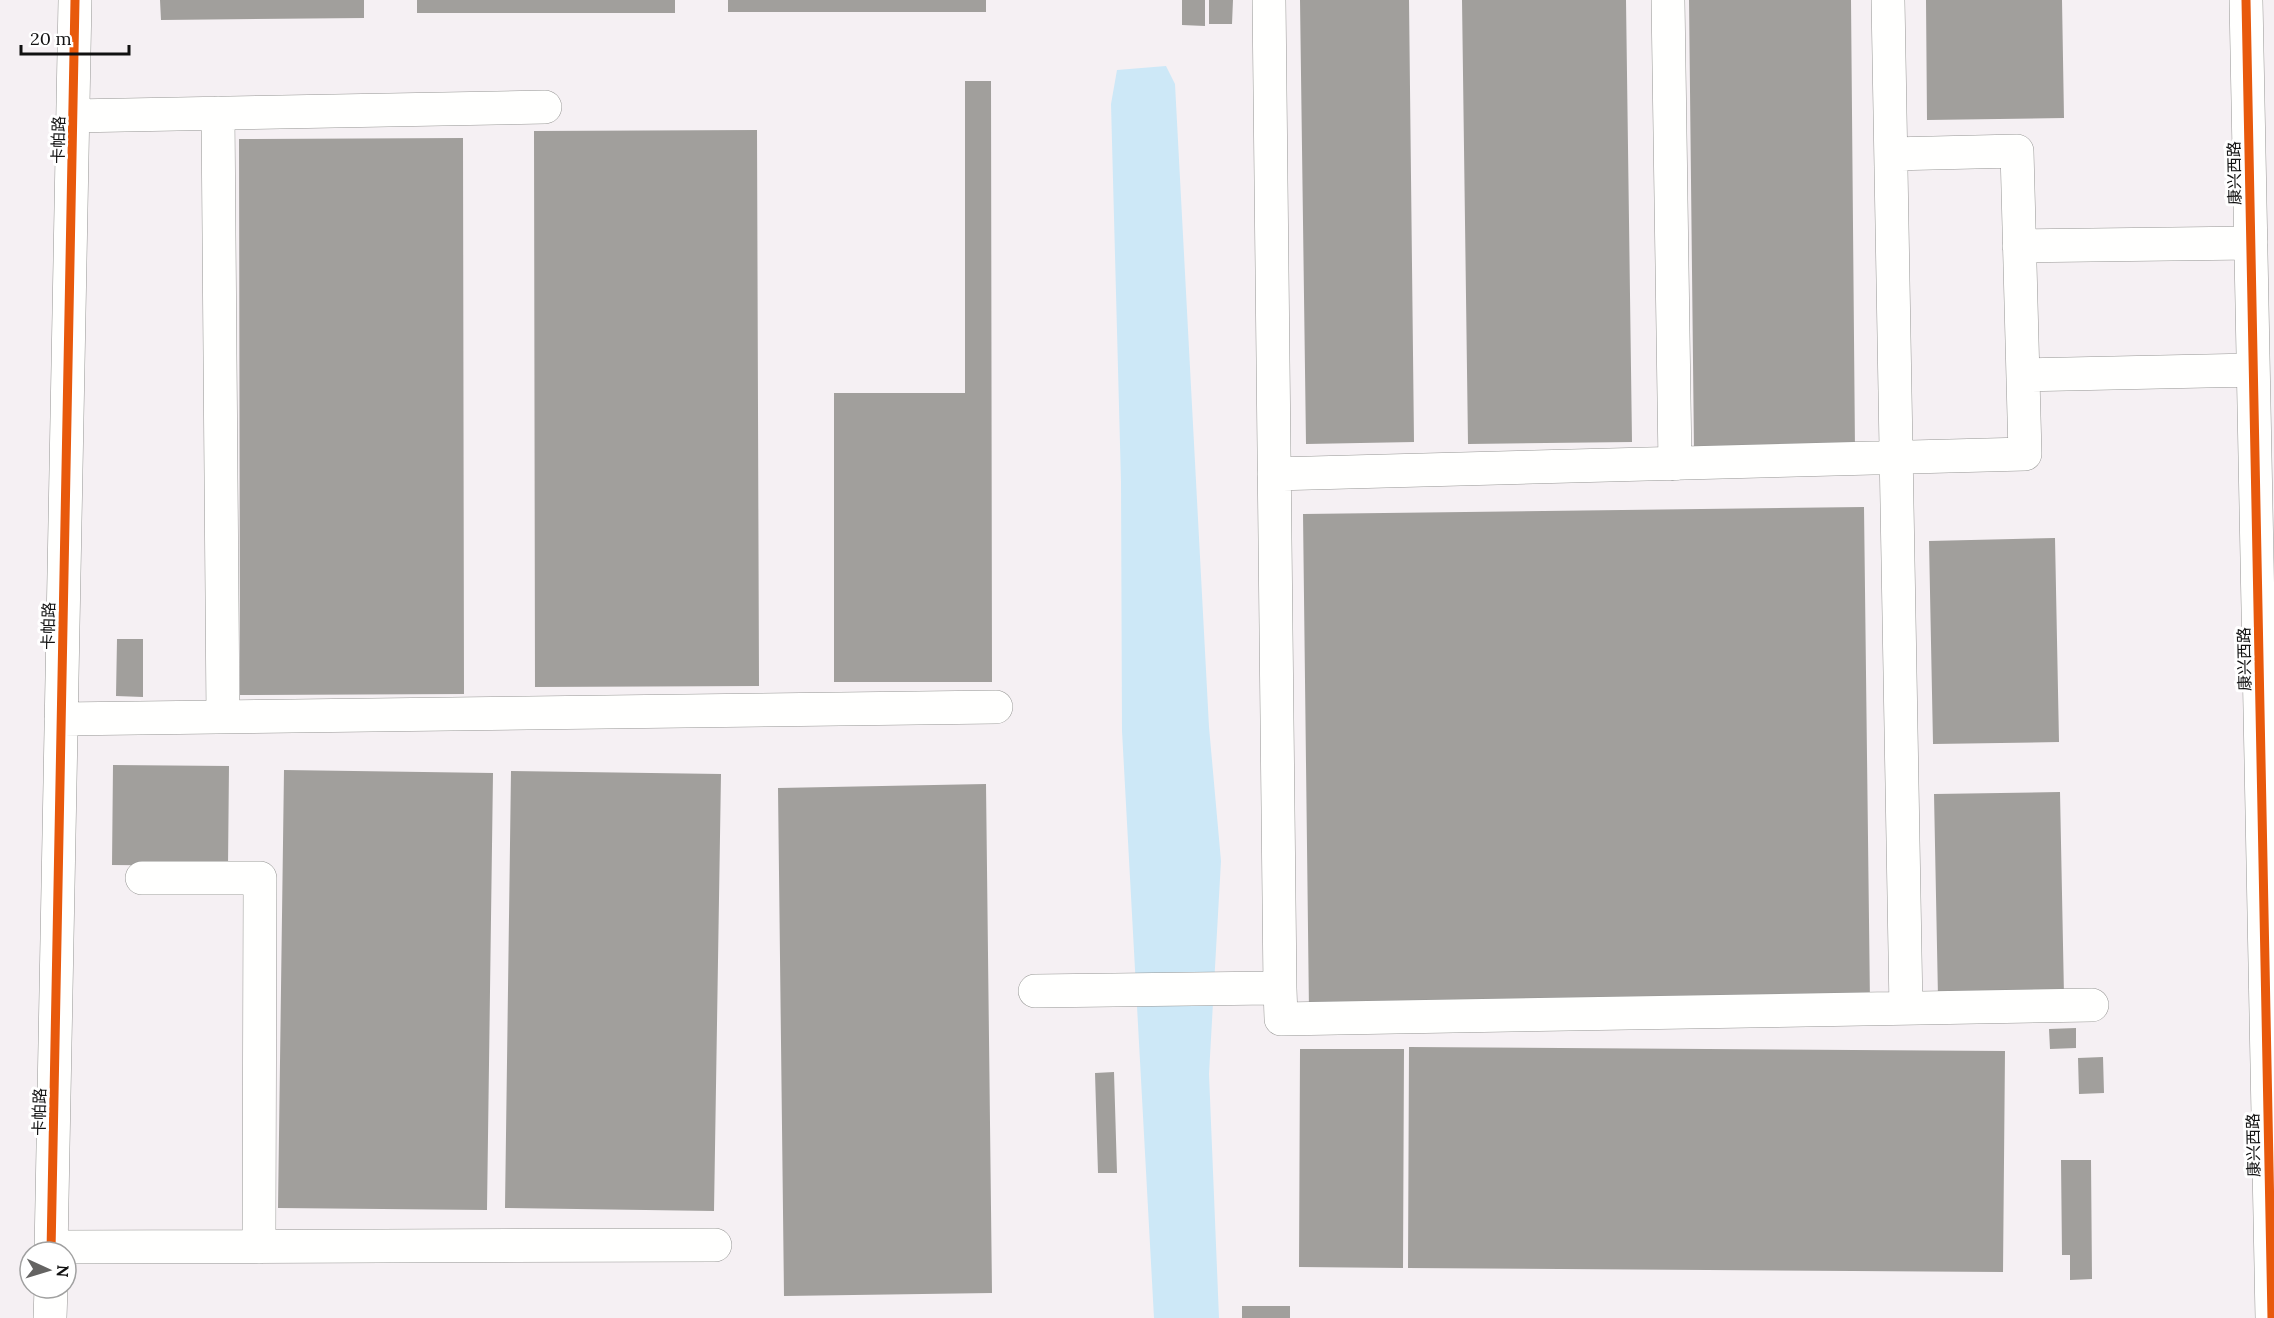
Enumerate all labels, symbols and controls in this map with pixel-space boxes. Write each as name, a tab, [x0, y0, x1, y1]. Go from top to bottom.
scale bar	[21, 18, 129, 56]
text: 20 m	[30, 27, 72, 50]
street label: 卡帕路	[48, 116, 68, 164]
street label: 康兴西路	[2223, 141, 2245, 205]
street label: 卡帕路	[38, 602, 58, 650]
street label: 康兴西路	[2233, 627, 2255, 691]
street label: 卡帕路	[29, 1088, 49, 1136]
street label: 康兴西路	[2242, 1113, 2264, 1177]
north arrow	[18, 1240, 78, 1300]
text: N	[53, 1264, 73, 1278]

